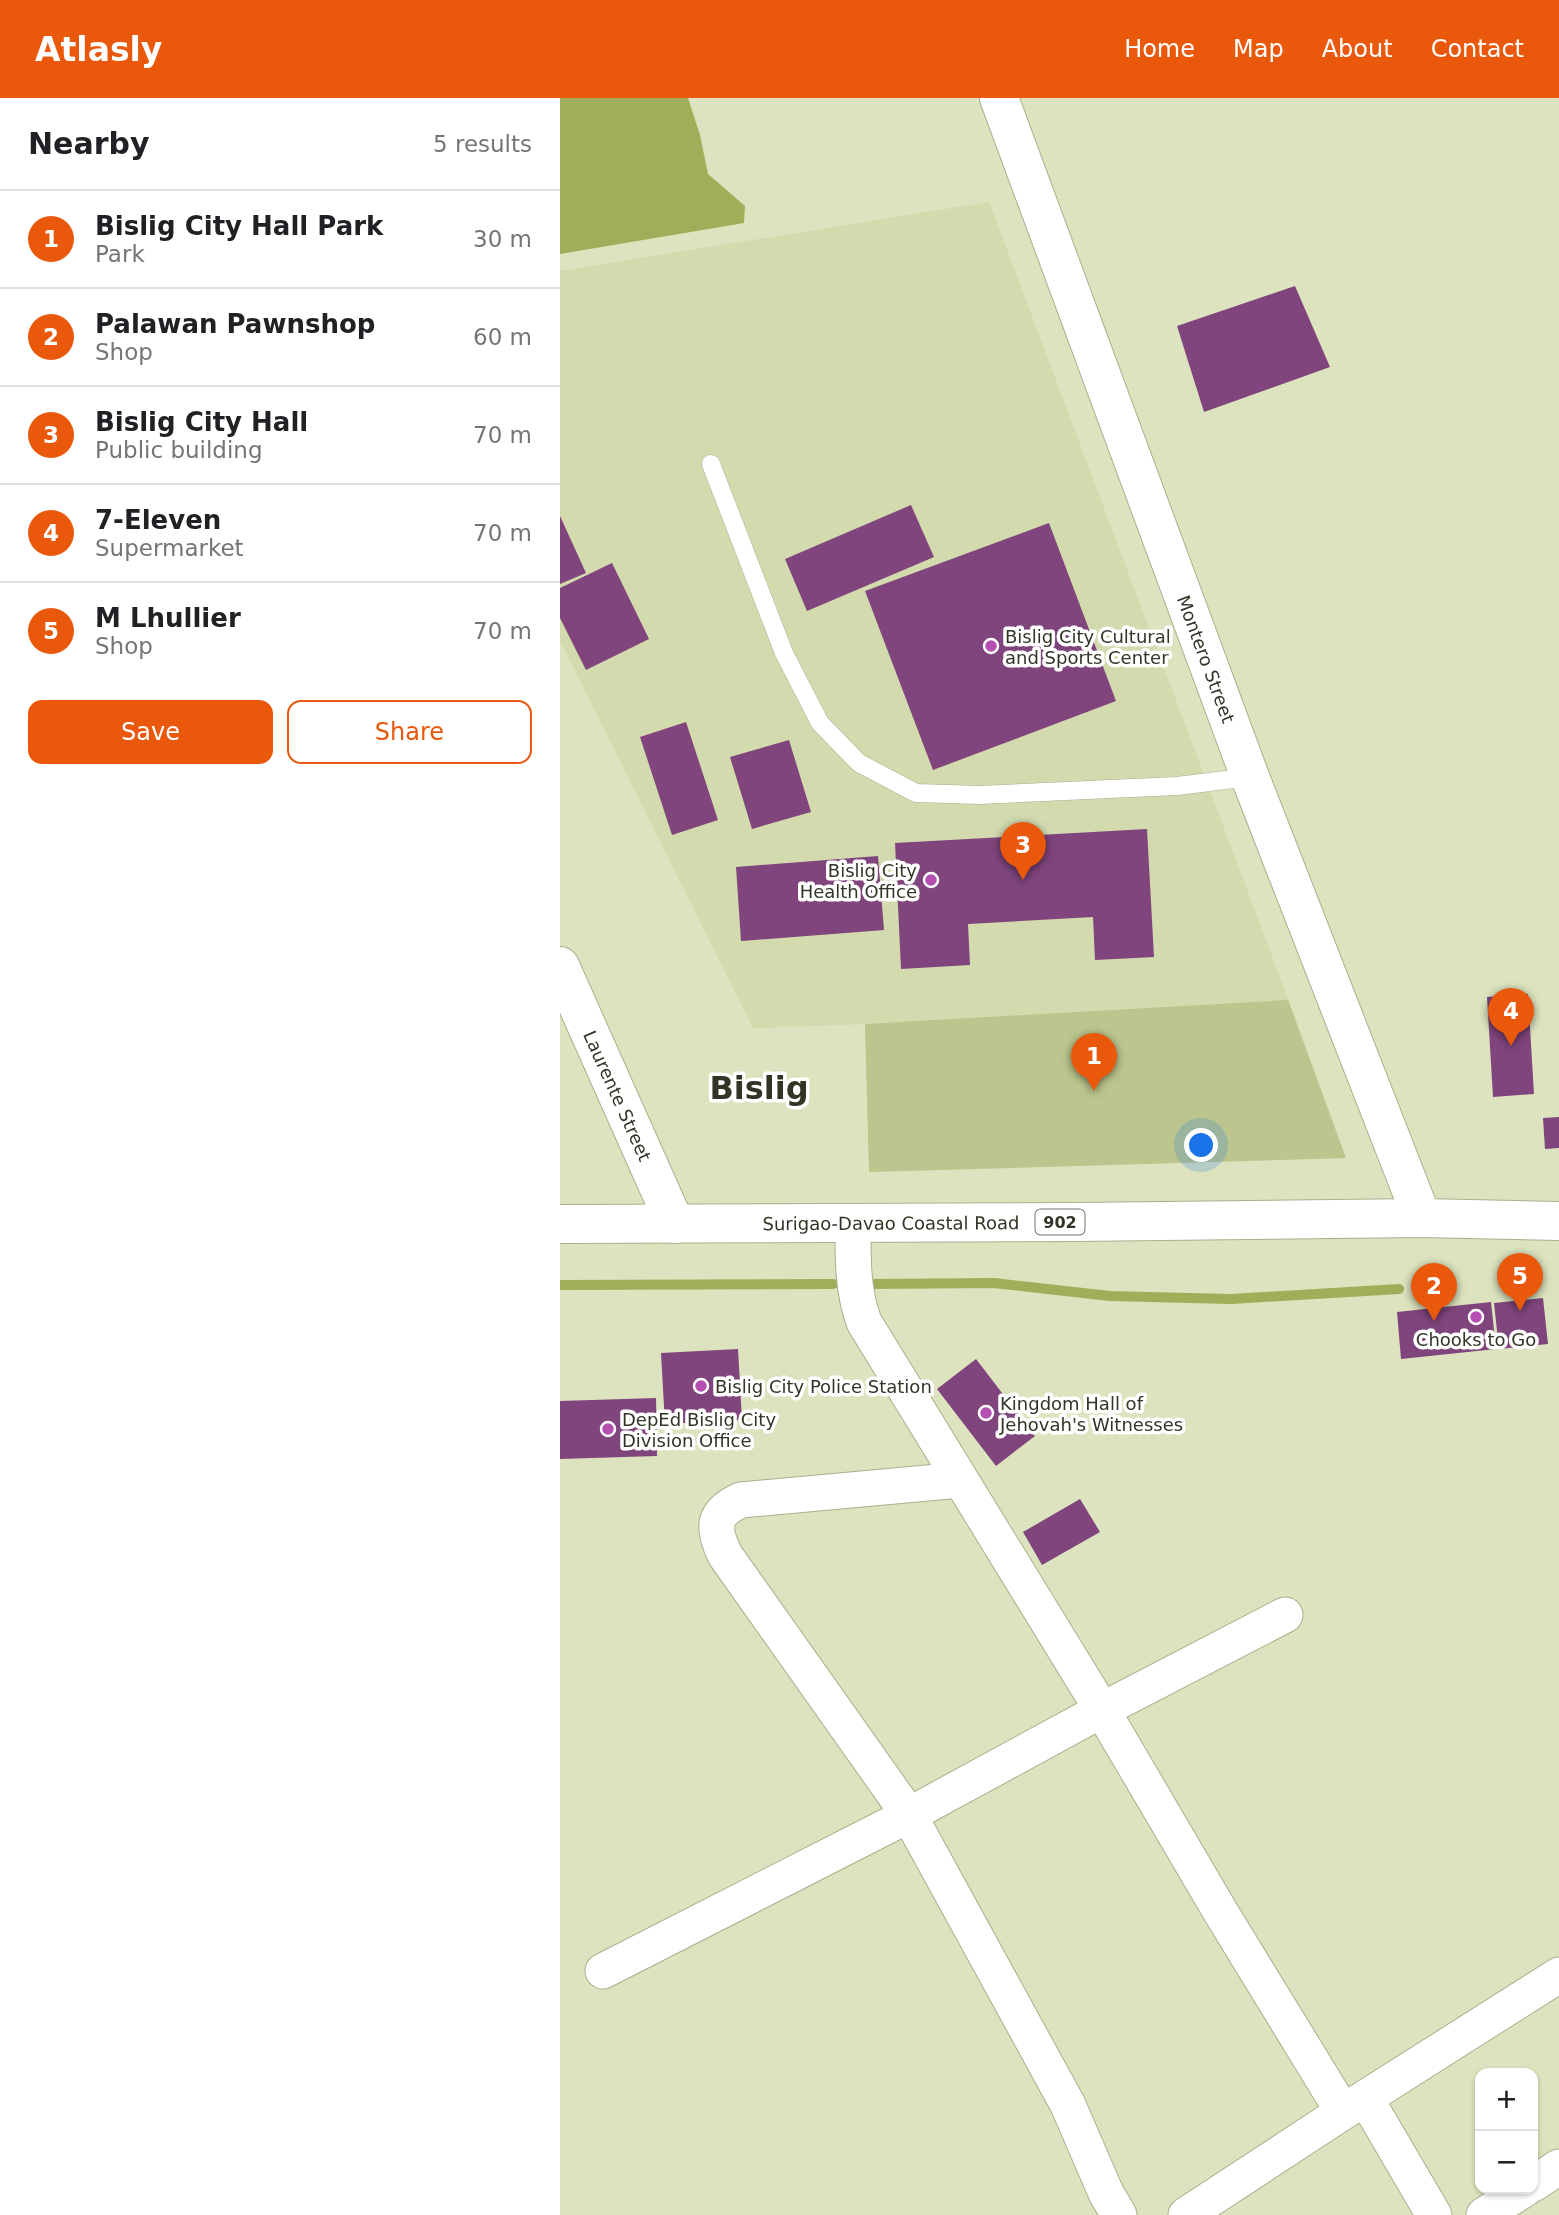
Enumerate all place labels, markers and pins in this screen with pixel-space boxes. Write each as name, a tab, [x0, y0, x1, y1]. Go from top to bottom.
place label: Bislig City Cultural and Sports Center	[1005, 626, 1171, 668]
marker: Bislig City Cultural and Sports Center	[983, 638, 999, 654]
pin: 3	[1000, 822, 1046, 880]
place label: Bislig City Health Office	[800, 860, 917, 902]
marker: Bislig City Health Office	[923, 872, 939, 888]
pin: 4	[1488, 988, 1534, 1046]
pin: 1	[1071, 1033, 1117, 1091]
pin: 5	[1497, 1253, 1543, 1311]
pin: 2	[1411, 1263, 1457, 1321]
marker: Chooks to Go	[1468, 1309, 1484, 1325]
place label: Chooks to Go	[1416, 1329, 1536, 1350]
place label: Bislig City Police Station	[715, 1376, 932, 1397]
marker: Bislig City Police Station	[693, 1378, 709, 1394]
place label: Kingdom Hall of Jehovah's Witnesses	[999, 1393, 1183, 1435]
marker: Kingdom Hall of Jehovah's Witnesses	[978, 1405, 994, 1421]
place label: DepEd Bislig City Division Office	[622, 1409, 776, 1451]
marker: DepEd Bislig City Division Office	[600, 1421, 616, 1437]

